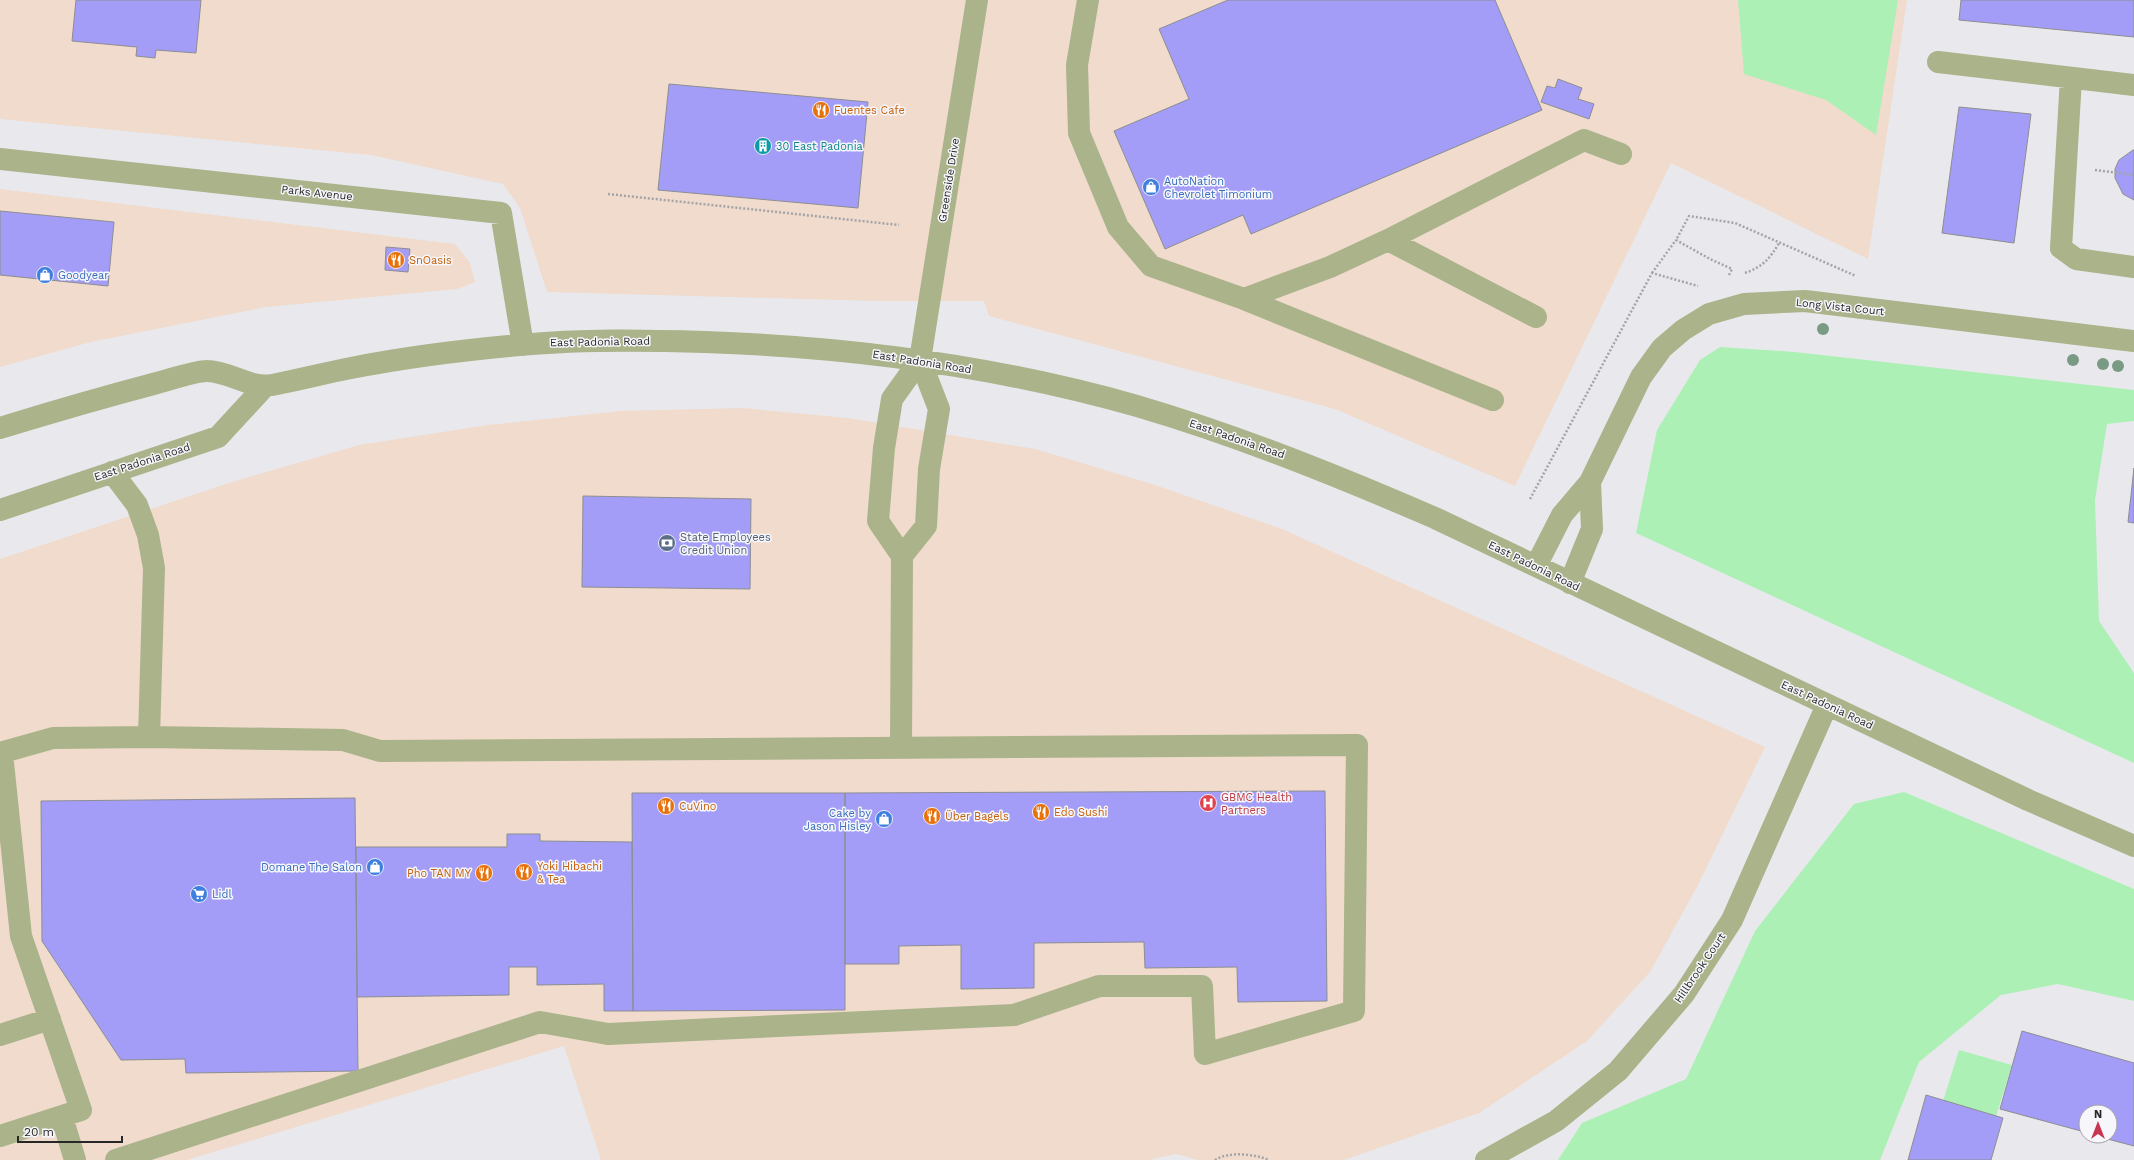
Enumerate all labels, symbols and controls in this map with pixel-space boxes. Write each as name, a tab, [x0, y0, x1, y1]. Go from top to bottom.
restaurant icon: Fuentes Cafe	[811, 100, 831, 120]
place label: Fuentes Cafe	[834, 104, 905, 117]
building icon: 30 East Padonia	[753, 136, 773, 156]
street label: Greenside Drive	[936, 137, 962, 223]
place label: 30 East Padonia	[776, 140, 863, 153]
place label: AutoNation Chevrolet Timonium	[1164, 175, 1272, 201]
shop icon: AutoNation Chevrolet Timonium	[1141, 177, 1161, 197]
street label: Parks Avenue	[281, 183, 353, 203]
restaurant icon: SnOasis	[386, 250, 406, 270]
place label: SnOasis	[409, 254, 452, 267]
shop icon: Goodyear	[35, 265, 55, 285]
place label: Goodyear	[58, 269, 109, 282]
street label: Long Vista Court	[1795, 296, 1885, 318]
street label: East Padonia Road	[550, 335, 650, 349]
street label: East Padonia Road	[872, 348, 972, 376]
street label: East Padonia Road	[1188, 417, 1286, 461]
street label: East Padonia Road	[92, 440, 192, 484]
place label: State Employees Credit Union	[680, 531, 771, 557]
bank icon: State Employees Credit Union	[657, 533, 677, 553]
street label: East Padonia Road	[1486, 538, 1582, 594]
street label: East Padonia Road	[1779, 678, 1875, 732]
place label: GBMC Health Partners	[1221, 791, 1292, 817]
hospital icon: GBMC Health Partners	[1198, 793, 1218, 813]
restaurant icon: CuVino	[656, 796, 676, 816]
place label: CuVino	[679, 800, 716, 813]
restaurant icon: Edo Sushi	[1031, 802, 1051, 822]
restaurant icon: Über Bagels	[922, 806, 942, 826]
place label: Edo Sushi	[1054, 806, 1107, 819]
place label: Cake by Jason Hisley	[804, 807, 871, 833]
shop icon: Cake by Jason Hisley	[874, 809, 894, 829]
place label: Über Bagels	[945, 809, 1009, 823]
shop icon: Domane The Salon	[365, 857, 385, 877]
place label: Yoki Hibachi & Tea	[537, 860, 602, 886]
place label: Domane The Salon	[261, 861, 362, 874]
restaurant icon: Yoki Hibachi & Tea	[514, 862, 534, 882]
restaurant icon: Pho TAN MY	[474, 863, 494, 883]
place label: Pho TAN MY	[407, 867, 472, 880]
supermarket icon: Lidl	[189, 884, 209, 904]
place label: Lidl	[212, 888, 232, 901]
street label: Hillbrook Court	[1672, 930, 1728, 1005]
north arrow	[2078, 1104, 2118, 1144]
text: N	[2094, 1108, 2102, 1121]
scale bar	[18, 1118, 122, 1144]
text: 20 m	[24, 1125, 54, 1139]

